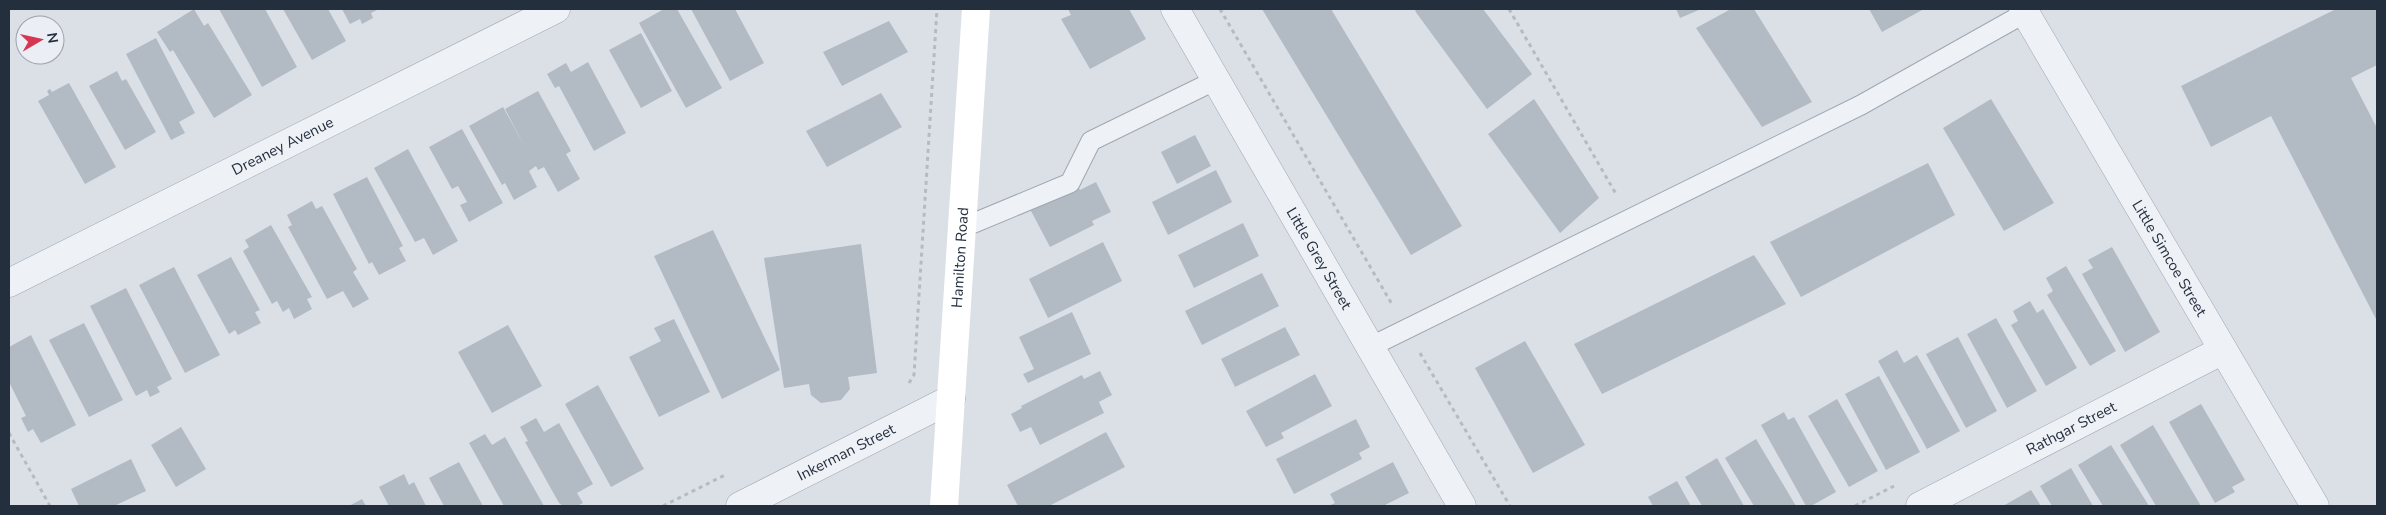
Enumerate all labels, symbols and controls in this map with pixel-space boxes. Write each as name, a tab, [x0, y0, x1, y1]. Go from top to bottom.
north arrow	[15, 15, 65, 65]
text: N	[42, 31, 63, 45]
street label: Dreaney Avenue	[228, 112, 337, 180]
street label: Little Simcoe Street	[2127, 196, 2212, 321]
street label: Little Grey Street	[1282, 204, 1357, 314]
street label: Hamilton Road	[947, 207, 973, 308]
street label: Rathgar Street	[2023, 396, 2120, 460]
street label: Inkerman Street	[794, 419, 899, 485]

